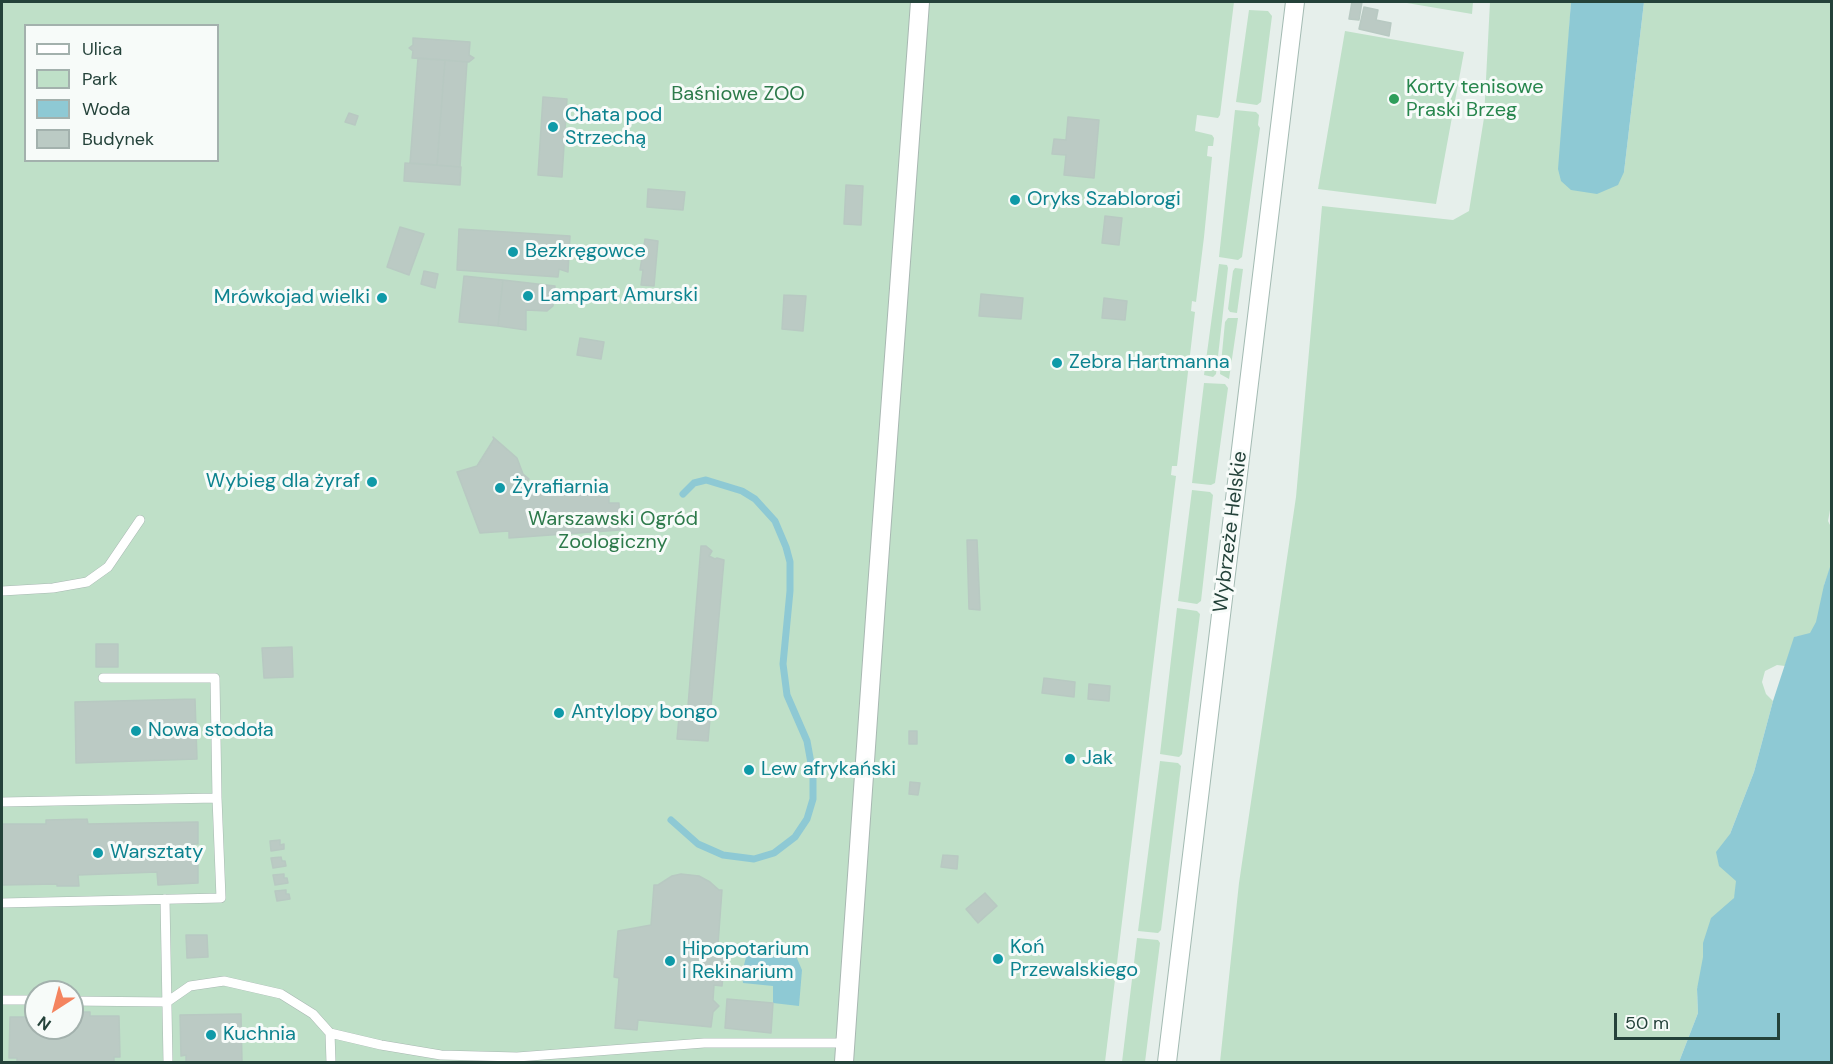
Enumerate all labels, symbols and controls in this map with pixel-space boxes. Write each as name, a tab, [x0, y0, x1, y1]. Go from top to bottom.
legend	[24, 24, 219, 162]
text: Ulica	[82, 37, 122, 61]
text: Park	[82, 67, 118, 91]
place label: Korty tenisowe Praski Brzeg	[1406, 76, 1544, 123]
park label: Baśniowe ZOO	[671, 83, 805, 107]
marker: Korty tenisowe Praski Brzeg	[1387, 92, 1401, 106]
text: Woda	[82, 97, 130, 121]
place label: Chata pod Strzechą	[565, 104, 662, 151]
marker: Chata pod Strzechą	[546, 120, 560, 134]
text: Budynek	[82, 127, 154, 151]
place label: Oryks Szablorogi	[1027, 188, 1181, 212]
marker: Oryks Szablorogi	[1008, 193, 1022, 207]
place label: Bezkręgowce	[525, 240, 646, 264]
marker: Bezkręgowce	[506, 245, 520, 259]
place label: Lampart Amurski	[540, 284, 698, 308]
place label: Mrówkojad wielki	[214, 286, 370, 310]
marker: Lampart Amurski	[521, 289, 535, 303]
marker: Mrówkojad wielki	[375, 291, 389, 305]
place label: Zebra Hartmanna	[1069, 351, 1230, 375]
marker: Zebra Hartmanna	[1050, 356, 1064, 370]
street label: Wybrzeże Helskie	[1209, 450, 1253, 614]
place label: Wybieg dla żyraf	[206, 470, 360, 494]
marker: Wybieg dla żyraf	[365, 475, 379, 489]
place label: Żyrafiarnia	[512, 476, 609, 500]
marker: Żyrafiarnia	[493, 481, 507, 495]
park label: Warszawski Ogród Zoologiczny	[528, 508, 698, 555]
place label: Antylopy bongo	[571, 701, 718, 725]
marker: Antylopy bongo	[552, 706, 566, 720]
place label: Nowa stodoła	[148, 719, 274, 743]
marker: Nowa stodoła	[129, 724, 143, 738]
place label: Jak	[1082, 747, 1113, 771]
marker: Jak	[1063, 752, 1077, 766]
place label: Lew afrykański	[761, 758, 896, 782]
marker: Lew afrykański	[742, 763, 756, 777]
place label: Warsztaty	[110, 841, 203, 865]
marker: Warsztaty	[91, 846, 105, 860]
place label: Koń Przewalskiego	[1010, 936, 1138, 983]
place label: Hipopotarium i Rekinarium	[682, 938, 809, 985]
marker: Koń Przewalskiego	[991, 952, 1005, 966]
marker: Hipopotarium i Rekinarium	[663, 954, 677, 968]
north arrow	[24, 980, 84, 1040]
scale bar	[1617, 1001, 1784, 1039]
text: N	[33, 1011, 55, 1035]
text: 50 m	[1625, 1011, 1669, 1035]
place label: Kuchnia	[223, 1023, 296, 1047]
marker: Kuchnia	[204, 1028, 218, 1042]

